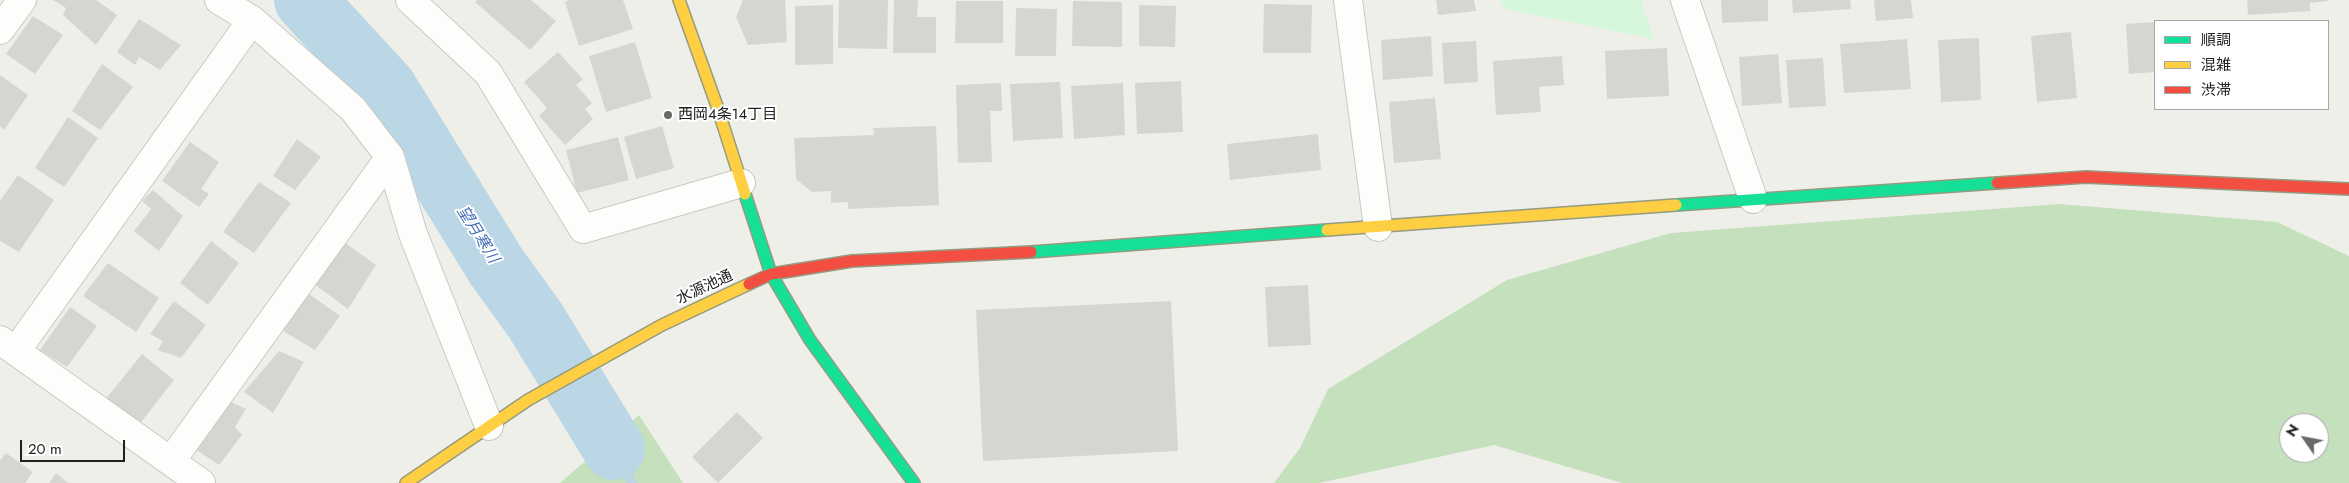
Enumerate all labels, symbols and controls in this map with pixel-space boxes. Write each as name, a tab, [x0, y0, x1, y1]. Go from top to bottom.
legend	[2154, 20, 2329, 110]
text: 順調	[2201, 29, 2231, 51]
text: 混雑	[2201, 54, 2231, 76]
text: 渋滞	[2201, 79, 2231, 101]
place label: 西岡4条14丁目	[678, 106, 777, 124]
marker: 西岡4条14丁目	[662, 109, 674, 121]
water label: 望月寒川	[452, 203, 502, 267]
street label: 水源池通	[674, 267, 736, 309]
north arrow	[2279, 413, 2329, 463]
text: N	[2281, 420, 2304, 440]
scale bar	[22, 430, 128, 462]
text: 20 m	[28, 438, 62, 460]

